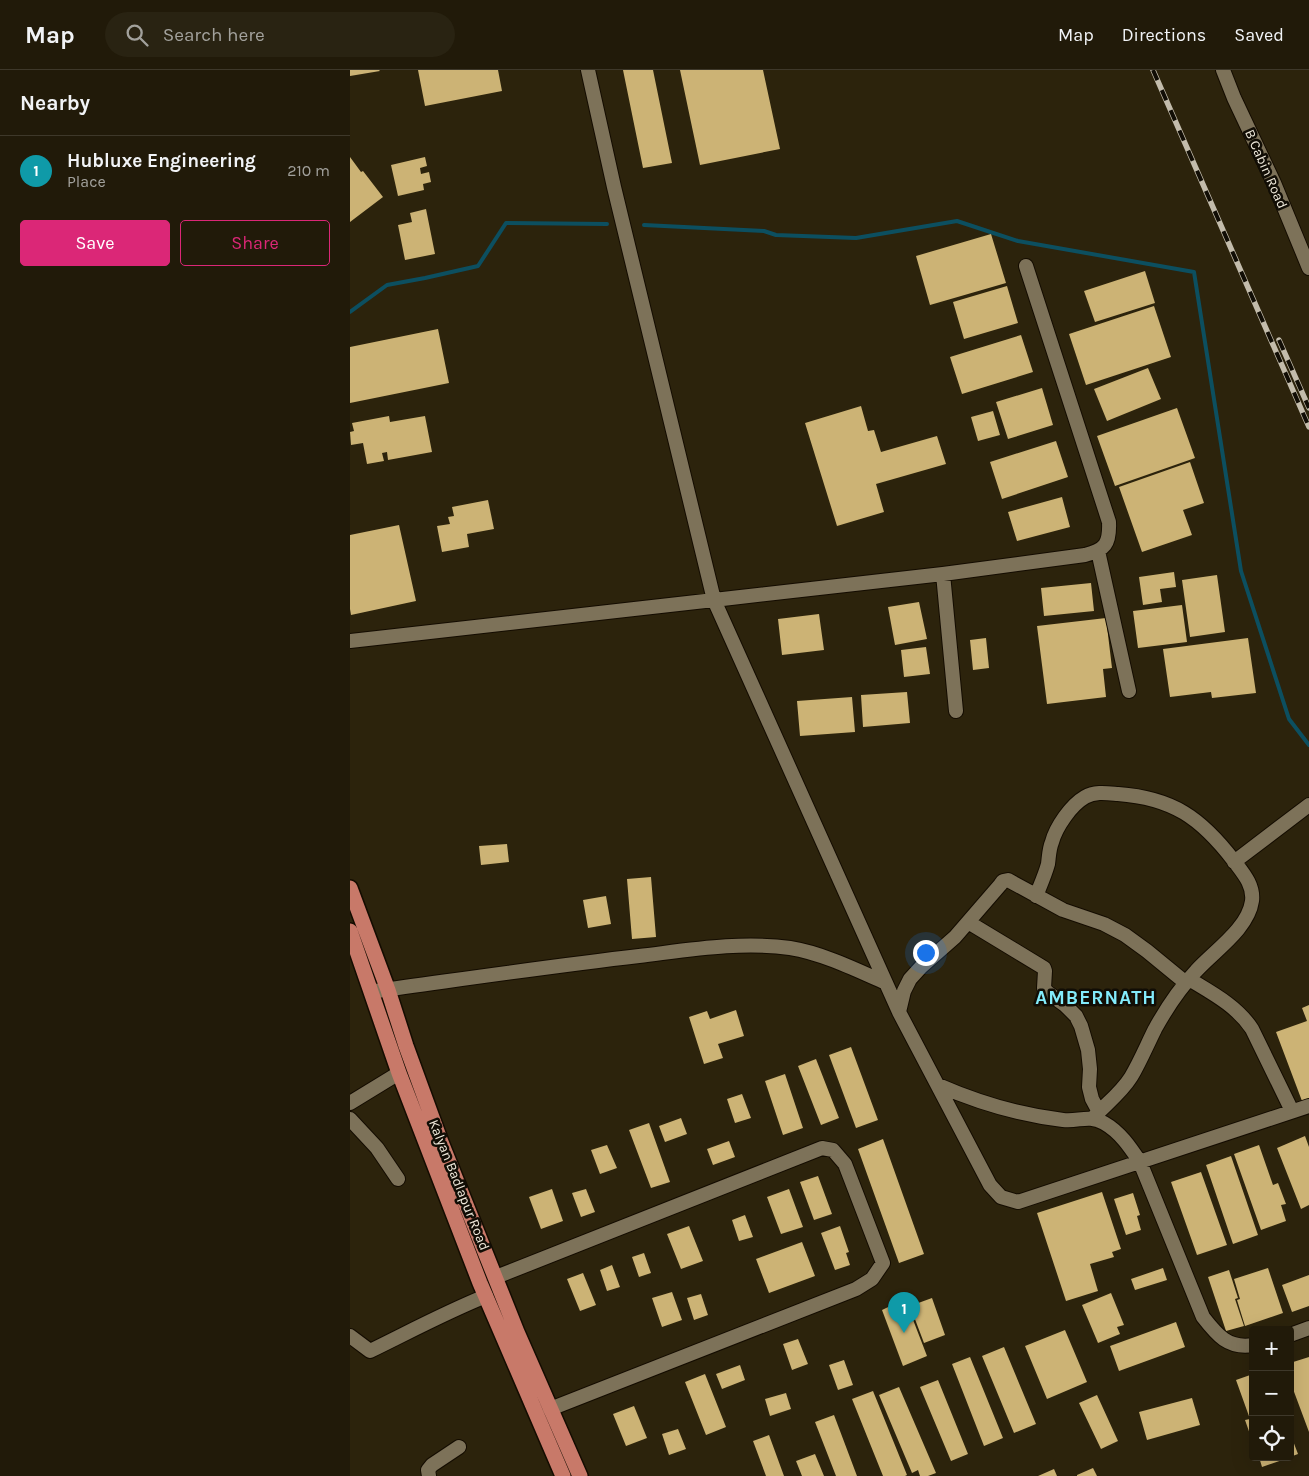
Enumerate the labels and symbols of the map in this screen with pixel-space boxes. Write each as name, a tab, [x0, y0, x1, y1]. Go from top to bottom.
street label: B Cabin Road	[1241, 127, 1291, 211]
your location	[913, 940, 939, 966]
district label: AMBERNATH	[1035, 987, 1157, 1009]
street label: Kalyan Badlapur Road	[425, 1117, 493, 1253]
pin: 1	[888, 1292, 920, 1333]

